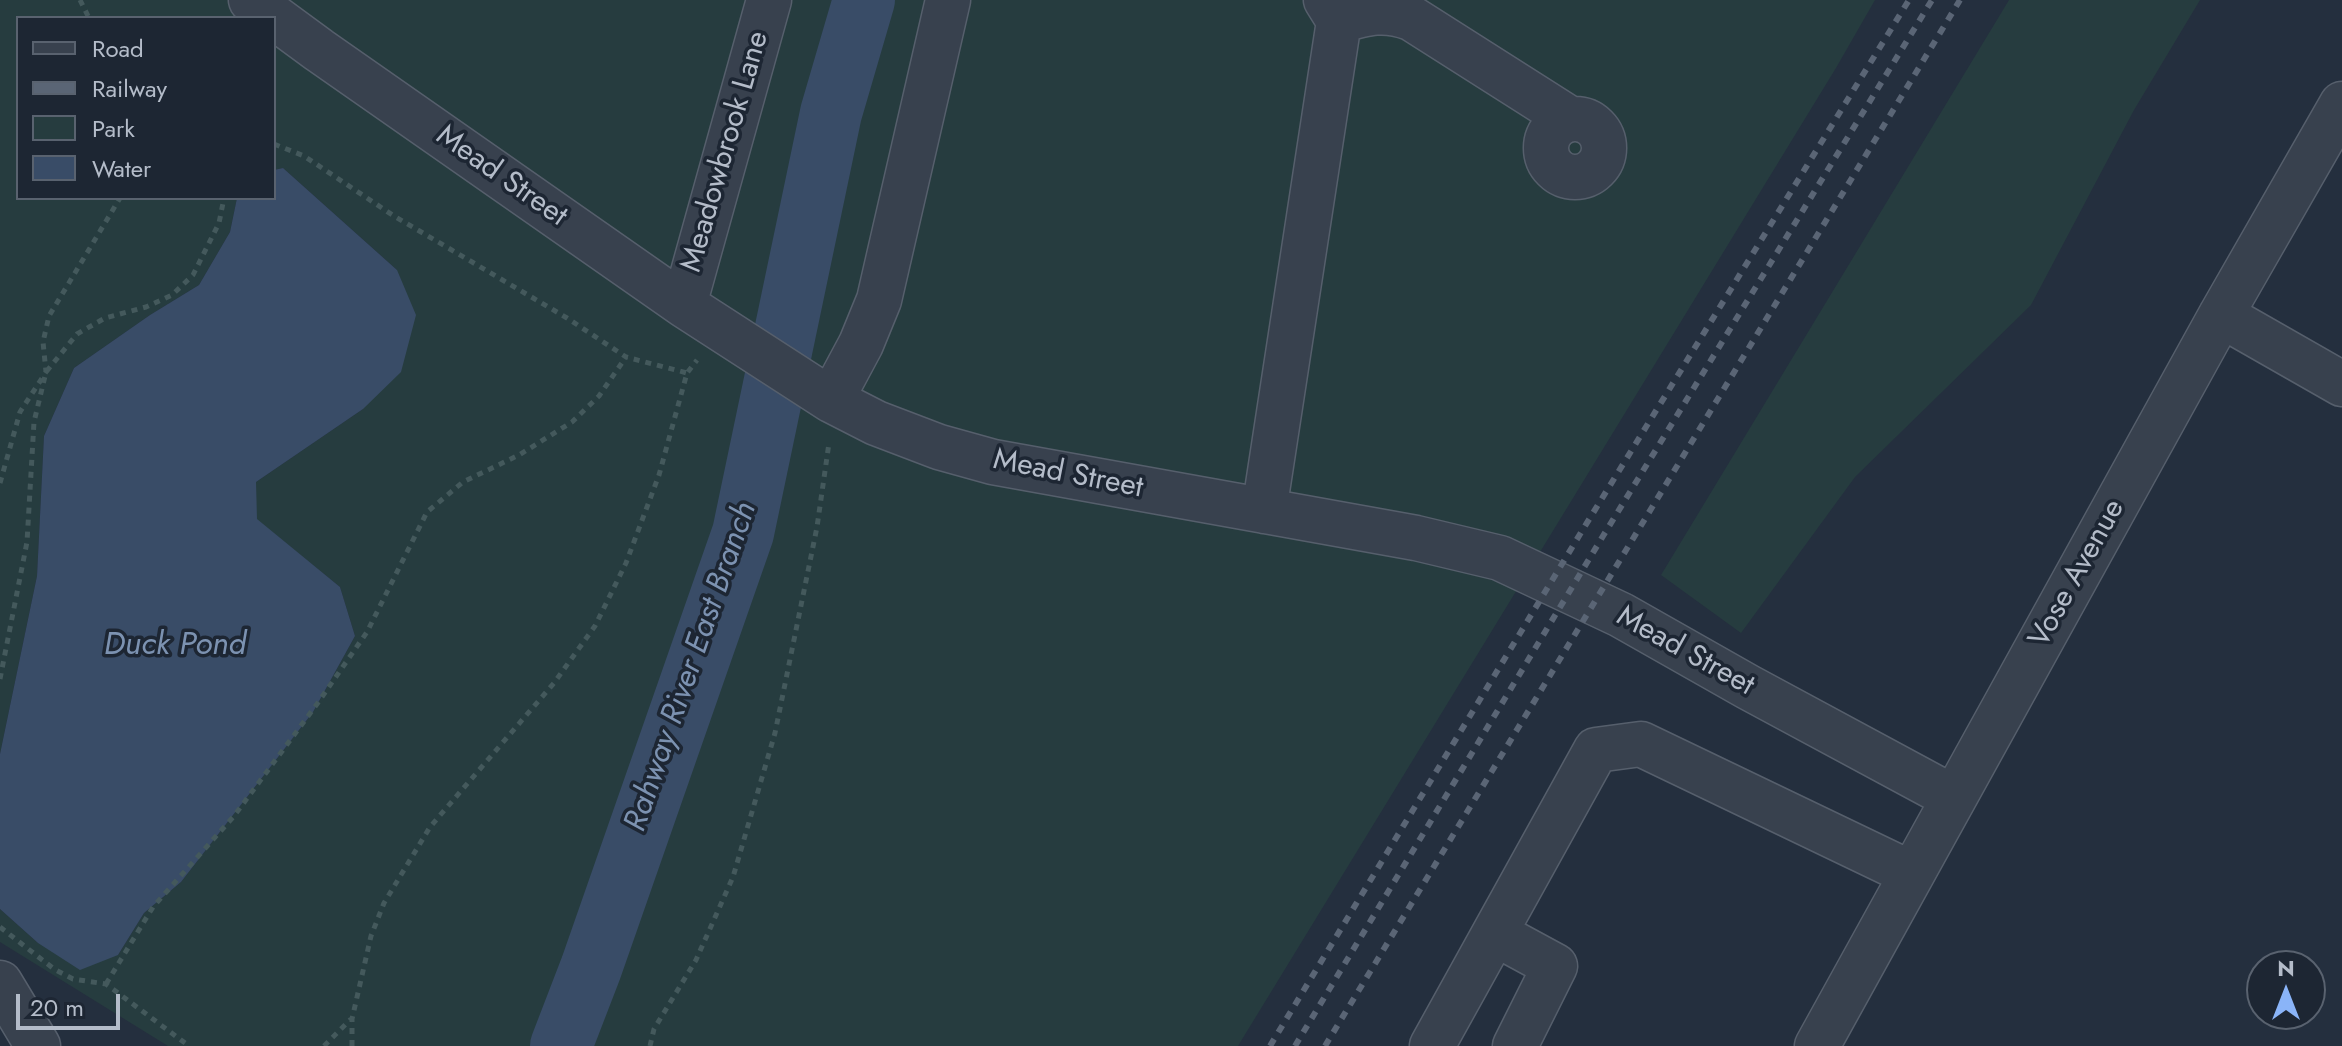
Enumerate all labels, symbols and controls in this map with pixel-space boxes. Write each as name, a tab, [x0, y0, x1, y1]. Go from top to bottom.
legend	[16, 16, 276, 200]
street label: Meadowbrook Lane	[674, 28, 778, 276]
text: Road	[92, 31, 144, 66]
text: Railway	[92, 71, 167, 106]
text: Park	[92, 111, 135, 146]
street label: Mead Street	[428, 119, 574, 235]
text: Water	[92, 151, 151, 186]
street label: Mead Street	[990, 443, 1146, 507]
street label: Vose Avenue	[2023, 494, 2133, 654]
water label: Rahway River East Branch	[618, 497, 766, 837]
street label: Mead Street	[1610, 599, 1760, 705]
water label: Duck Pond	[104, 627, 246, 665]
north arrow	[2246, 950, 2326, 1030]
text: N	[2277, 952, 2295, 984]
scale bar	[20, 978, 124, 1028]
text: 20 m	[30, 990, 84, 1025]

